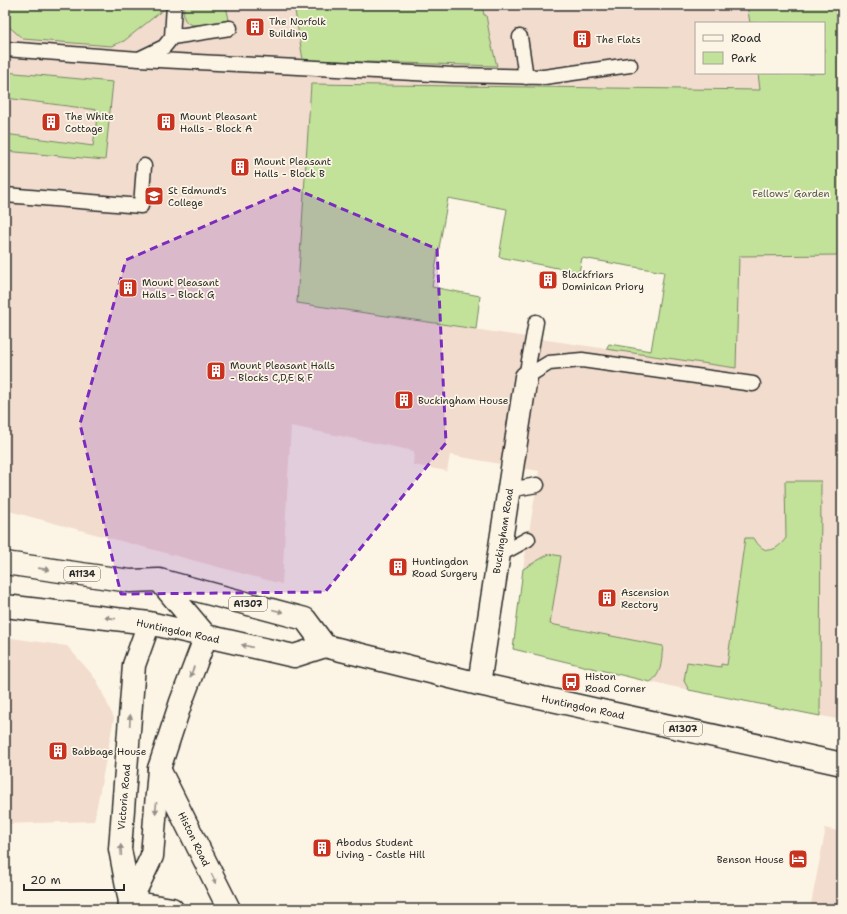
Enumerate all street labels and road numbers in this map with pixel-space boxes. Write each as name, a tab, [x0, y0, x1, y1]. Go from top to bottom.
street label: Buckingham Road	[490, 487, 516, 575]
road number: A1134	[64, 567, 100, 581]
road number: A1307	[229, 597, 267, 611]
street label: Huntingdon Road	[135, 616, 222, 646]
street label: Huntingdon Road	[540, 692, 627, 722]
road number: A1307	[664, 722, 702, 736]
street label: Victoria Road	[115, 763, 133, 830]
street label: Histon Road	[175, 809, 213, 869]

